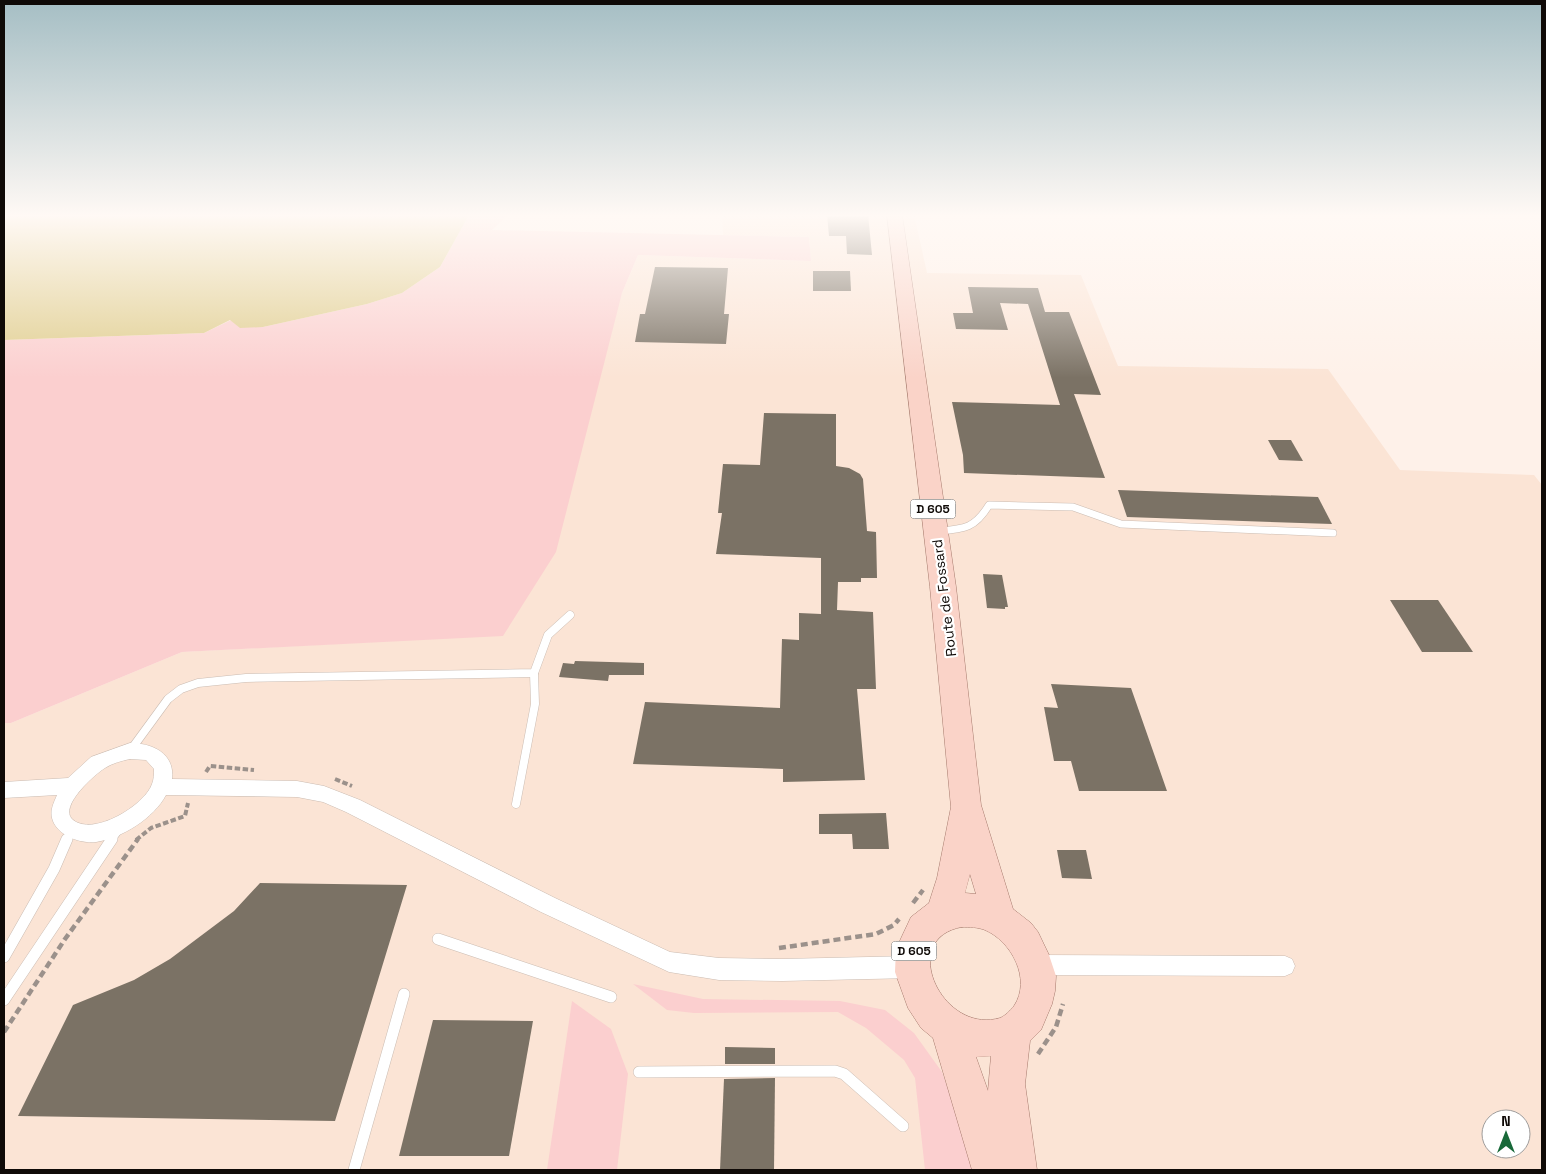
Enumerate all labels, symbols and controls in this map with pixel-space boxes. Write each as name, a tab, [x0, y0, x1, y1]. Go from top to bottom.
road number: D 605	[910, 499, 956, 518]
street label: Route de Fossard	[928, 538, 960, 658]
road number: D 605	[892, 941, 936, 960]
north arrow	[1481, 1109, 1531, 1159]
text: N	[1501, 1112, 1511, 1130]

